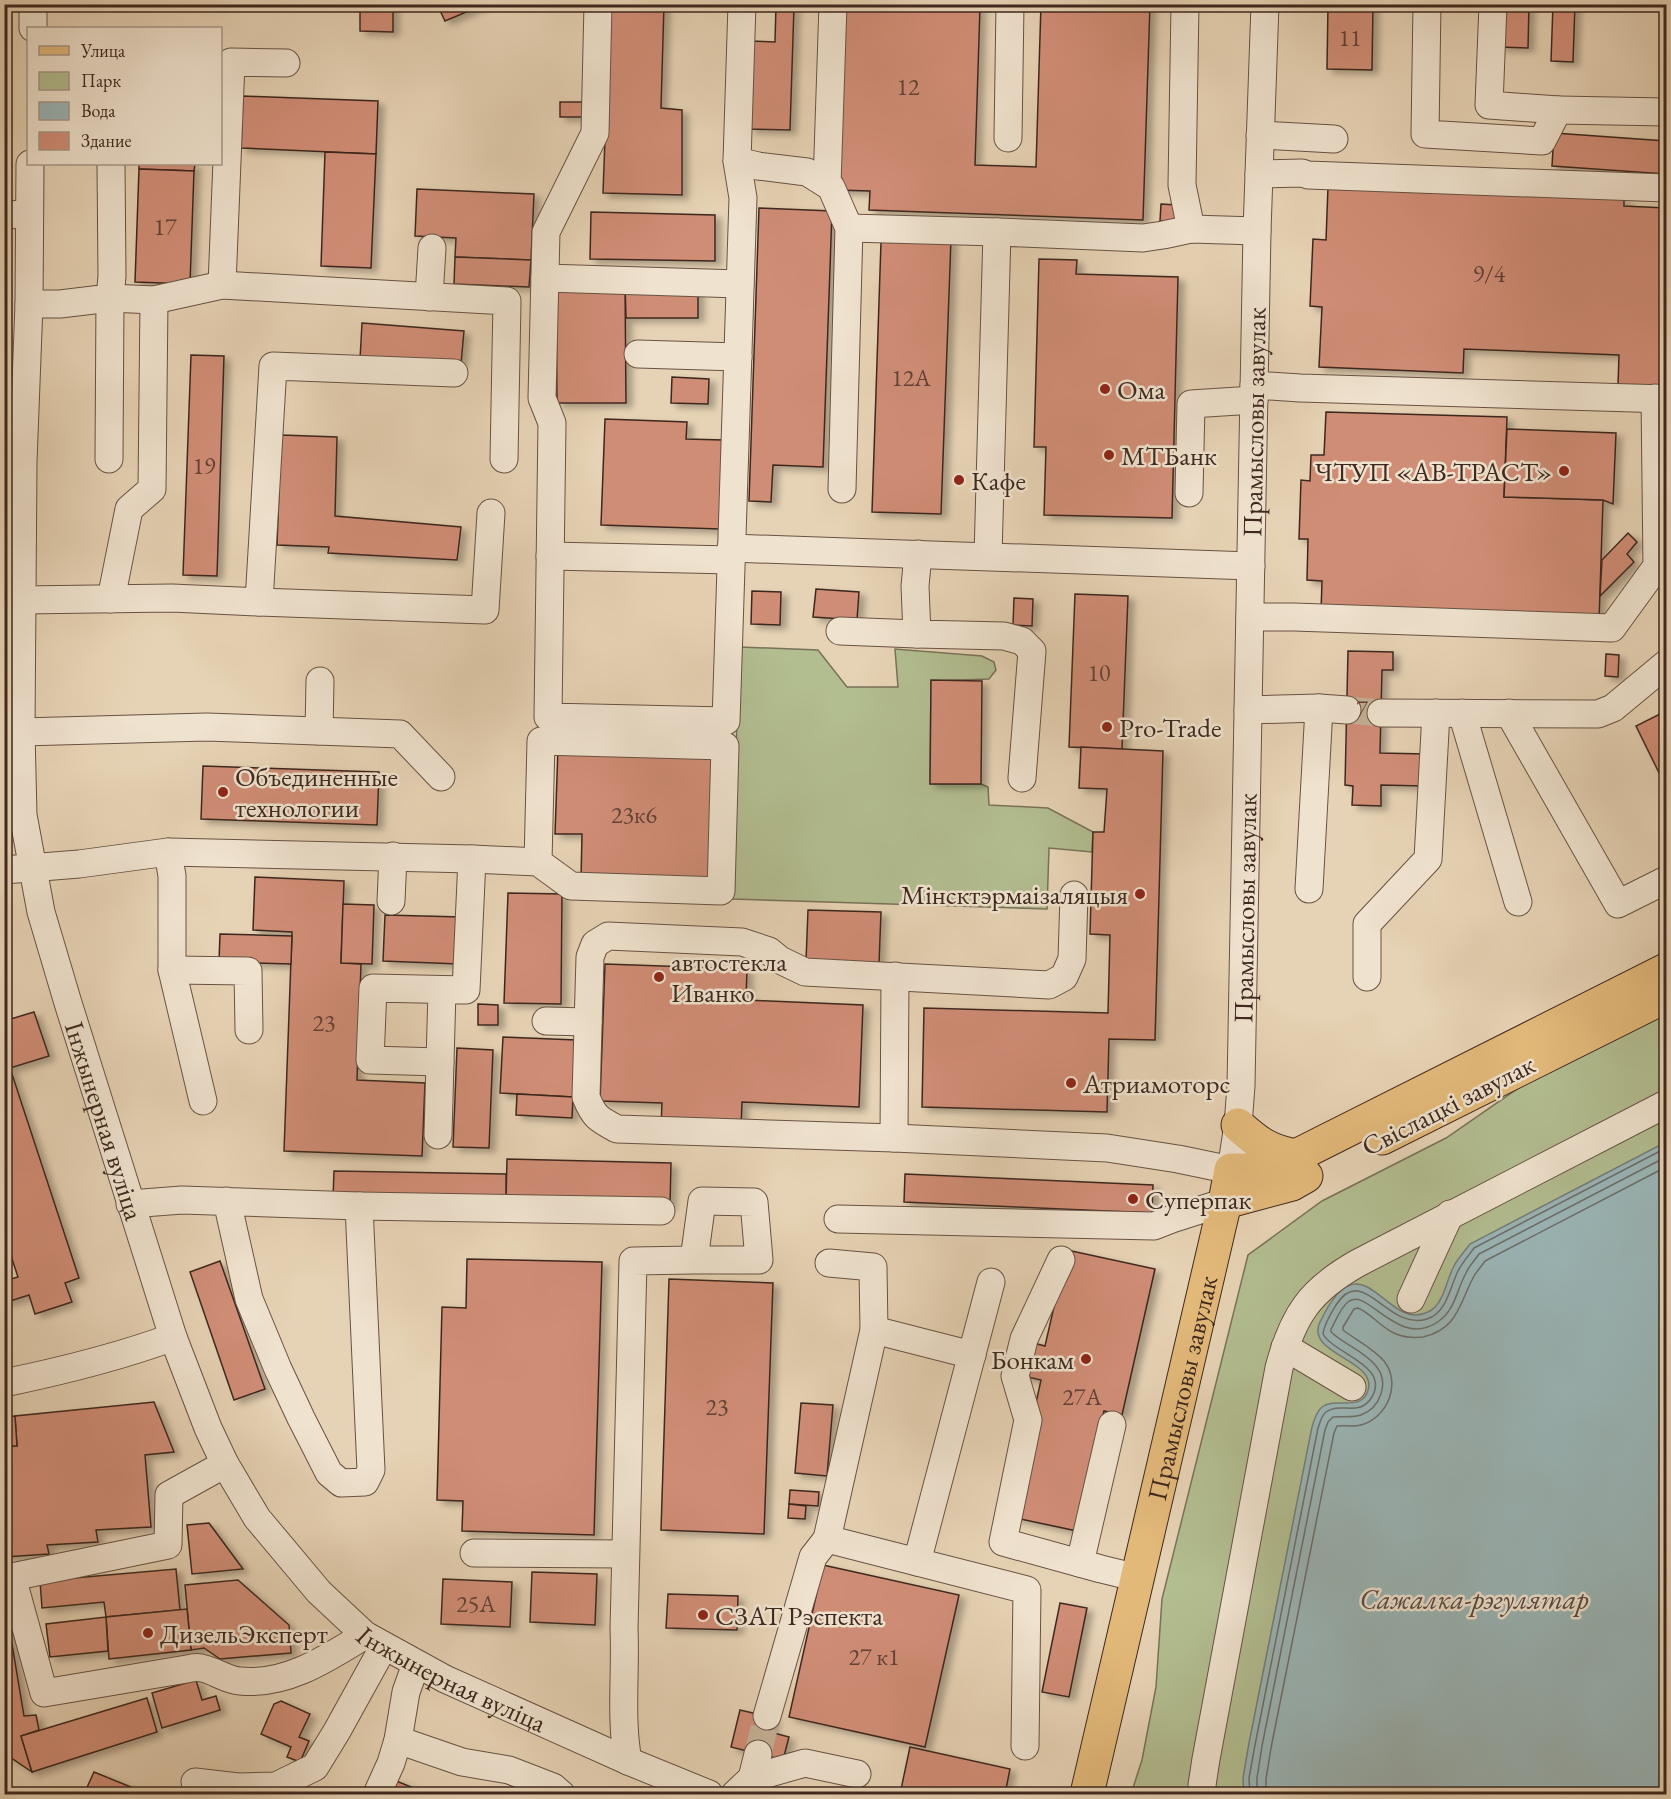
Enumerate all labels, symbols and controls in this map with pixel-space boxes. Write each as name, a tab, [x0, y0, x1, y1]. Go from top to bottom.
house number: 11	[1338, 22, 1362, 53]
legend	[27, 27, 222, 165]
text: Улица	[80, 39, 126, 62]
text: Парк	[81, 69, 121, 92]
house number: 12	[896, 71, 920, 102]
text: Вода	[81, 99, 116, 122]
text: Здание	[81, 129, 131, 152]
house number: 17	[153, 211, 177, 242]
house number: 9/4	[1473, 258, 1506, 289]
street label: Прамысловы завулак	[1234, 307, 1273, 537]
house number: 12А	[891, 362, 931, 393]
place label: Ома	[1117, 372, 1165, 407]
marker: Ома	[1098, 382, 1112, 396]
place label: МТБанк	[1121, 438, 1217, 473]
marker: МТБанк	[1102, 448, 1116, 462]
house number: 19	[192, 450, 216, 481]
place label: ЧТУП «АВ-ТРАСТ»	[1315, 454, 1552, 489]
place label: Кафе	[971, 463, 1026, 498]
marker: ЧТУП «АВ-ТРАСТ»	[1557, 464, 1571, 478]
marker: Кафе	[952, 473, 966, 487]
house number: 10	[1087, 657, 1111, 688]
house number: 7	[1356, 693, 1368, 724]
place label: Pro-Trade	[1119, 710, 1221, 745]
marker: Pro-Trade	[1100, 720, 1114, 734]
place label: Объединенные технологии	[235, 759, 398, 825]
marker: Объединенные технологии	[216, 785, 230, 799]
street label: Прамысловы завулак	[1225, 793, 1264, 1023]
house number: 23к6	[611, 799, 657, 830]
place label: Мінсктэрмаізаляцыя	[901, 877, 1128, 912]
marker: Мінсктэрмаізаляцыя	[1133, 887, 1147, 901]
place label: автостекла Иванко	[671, 944, 787, 1010]
marker: автостекла Иванко	[652, 970, 666, 984]
house number: 23	[312, 1007, 336, 1038]
street label: Інжынерная вуліца	[57, 1017, 153, 1224]
street label: Свіслацкі завулак	[1355, 1046, 1541, 1164]
place label: Атриамоторс	[1082, 1066, 1231, 1101]
marker: Атриамоторс	[1064, 1076, 1078, 1090]
place label: Суперпак	[1145, 1182, 1251, 1217]
marker: Суперпак	[1126, 1192, 1140, 1206]
street label: Прамысловы завулак	[1139, 1272, 1225, 1504]
place label: Бонкам	[991, 1342, 1074, 1377]
marker: Бонкам	[1079, 1352, 1093, 1366]
house number: 27А	[1062, 1381, 1102, 1412]
house number: 23	[705, 1391, 729, 1422]
water label: Сажалка-рэгулятар	[1359, 1581, 1589, 1617]
house number: 25А	[456, 1588, 496, 1619]
place label: СЗАТ Рэспекта	[715, 1598, 883, 1633]
marker: СЗАТ Рэспекта	[696, 1608, 710, 1622]
place label: ДизельЭксперт	[160, 1616, 328, 1651]
street label: Інжынерная вуліца	[349, 1618, 552, 1740]
marker: ДизельЭксперт	[141, 1626, 155, 1640]
house number: 27 к1	[849, 1641, 899, 1672]

